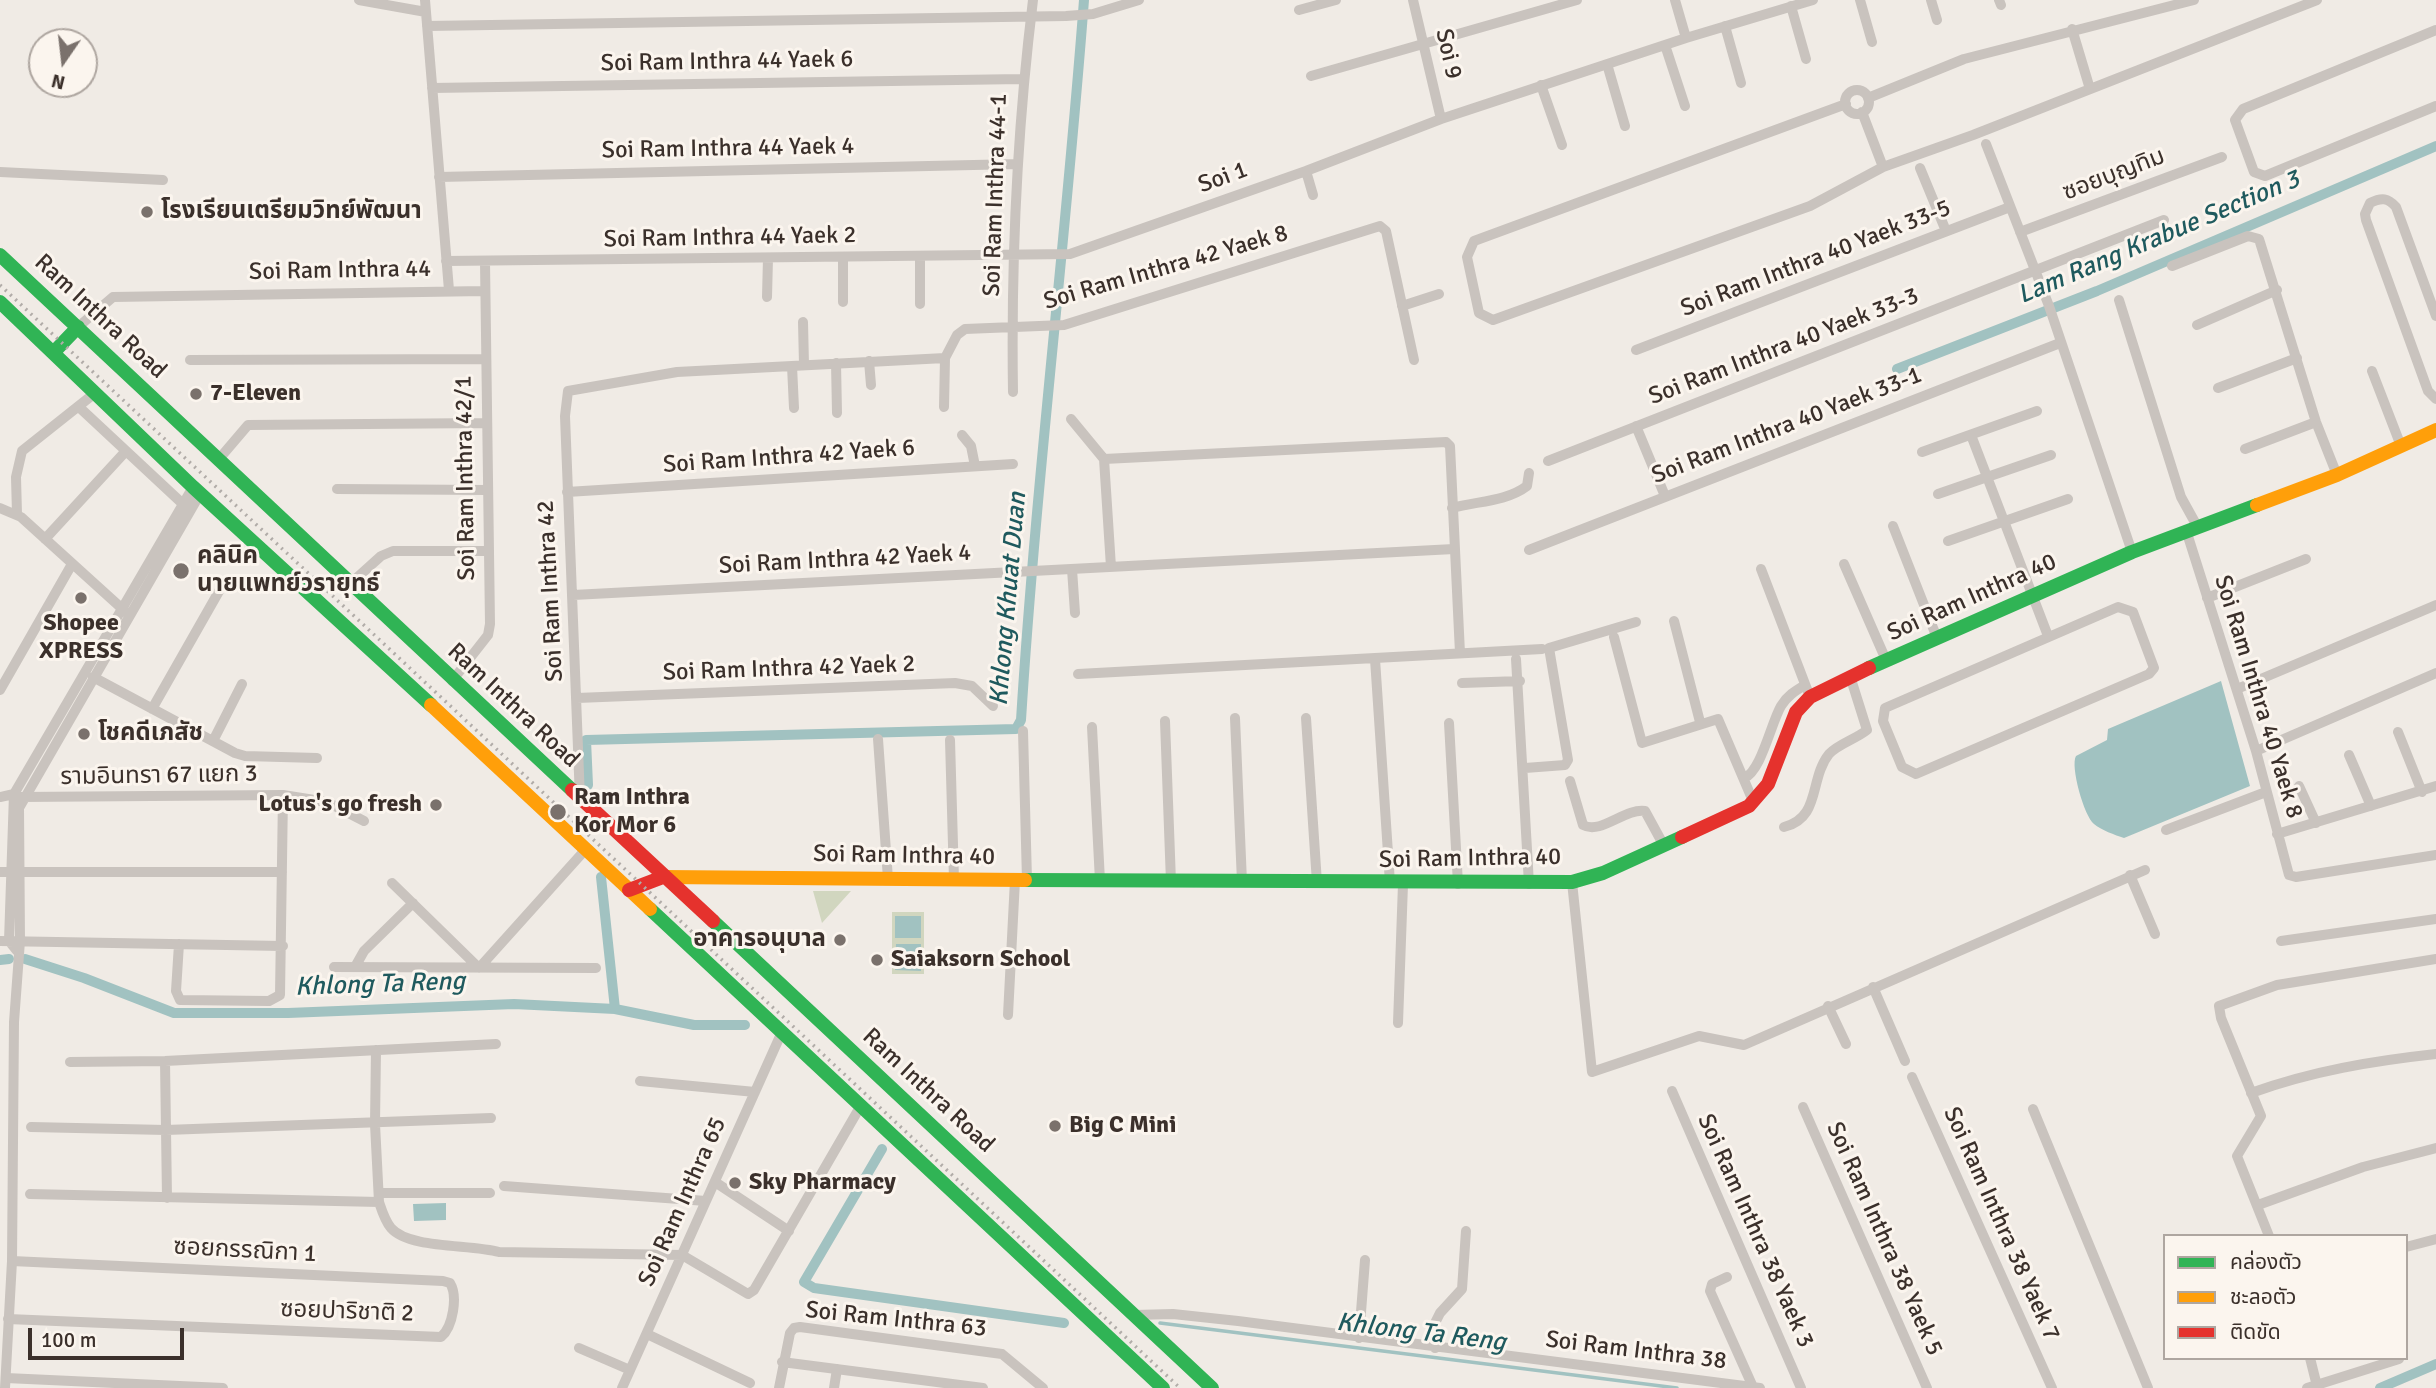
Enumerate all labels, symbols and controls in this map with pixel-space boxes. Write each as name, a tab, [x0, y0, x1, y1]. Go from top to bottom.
street label: Soi 9	[1428, 26, 1468, 82]
north arrow	[28, 28, 98, 98]
street label: Soi Ram Inthra 44 Yaek 6	[600, 45, 854, 79]
text: N	[49, 68, 68, 95]
street label: Soi Ram Inthra 44-1	[978, 93, 1014, 297]
street label: Soi Ram Inthra 44 Yaek 4	[601, 132, 855, 166]
street label: ซอยบุญทิม	[2059, 142, 2169, 208]
street label: Soi 1	[1194, 156, 1252, 200]
water label: Lam Rang Krabue Section 3	[2013, 164, 2305, 312]
street label: Soi Ram Inthra 40 Yaek 33-5	[1677, 194, 1955, 324]
place label: โรงเรียนเตรียมวิทย์พัฒนา	[161, 198, 422, 226]
marker: โรงเรียนเตรียมวิทย์พัฒนา	[139, 204, 155, 220]
street label: Soi Ram Inthra 42 Yaek 8	[1041, 219, 1291, 317]
street label: Soi Ram Inthra 44 Yaek 2	[603, 221, 857, 255]
street label: Ram Inthra Road	[28, 249, 172, 385]
street label: Soi Ram Inthra 44	[249, 255, 431, 287]
street label: Soi Ram Inthra 40 Yaek 33-3	[1645, 282, 1923, 412]
street label: Soi Ram Inthra 40 Yaek 33-1	[1648, 361, 1926, 491]
street label: Soi Ram Inthra 42/1	[450, 375, 482, 581]
place label: 7-Eleven	[210, 380, 301, 408]
marker: 7-Eleven	[188, 386, 204, 402]
street label: Soi Ram Inthra 42 Yaek 6	[662, 434, 916, 480]
water label: Khlong Khuat Duan	[984, 491, 1034, 707]
street label: Soi Ram Inthra 42	[532, 499, 570, 683]
street label: Soi Ram Inthra 42 Yaek 4	[718, 539, 972, 581]
place label: คลินิค นายแพทย์วรายุทธ์	[197, 543, 380, 599]
street label: Soi Ram Inthra 40	[1883, 548, 2061, 648]
marker: คลินิค นายแพทย์วรายุทธ์	[171, 561, 191, 581]
street label: Soi Ram Inthra 40 Yaek 8	[2207, 572, 2309, 822]
marker: Shopee XPRESS	[73, 590, 89, 606]
place label: Shopee XPRESS	[39, 610, 123, 666]
street label: Ram Inthra Road	[441, 638, 585, 774]
street label: Soi Ram Inthra 42 Yaek 2	[662, 650, 916, 688]
place label: โชคดีเภสัช	[98, 720, 203, 748]
marker: โชคดีเภสัช	[76, 726, 92, 742]
street label: รามอินทรา 67 แยก 3	[60, 760, 258, 792]
place label: Ram Inthra Kor Mor 6	[574, 784, 690, 840]
place label: Lotus's go fresh	[258, 791, 422, 819]
marker: Lotus's go fresh	[428, 797, 444, 813]
marker: Ram Inthra Kor Mor 6	[548, 802, 568, 822]
street label: Soi Ram Inthra 40	[813, 840, 995, 872]
street label: Soi Ram Inthra 40	[1379, 843, 1561, 875]
place label: อาคารอนุบาล	[693, 926, 826, 954]
marker: อาคารอนุบาล	[832, 932, 848, 948]
place label: Saiaksorn School	[891, 946, 1070, 974]
marker: Saiaksorn School	[869, 952, 885, 968]
water label: Khlong Ta Reng	[294, 966, 466, 1004]
street label: Ram Inthra Road	[856, 1023, 1000, 1159]
street label: Soi Ram Inthra 38 Yaek 7	[1936, 1103, 2066, 1345]
street label: Soi Ram Inthra 38 Yaek 3	[1690, 1110, 1820, 1352]
place label: Big C Mini	[1069, 1112, 1176, 1140]
street label: Soi Ram Inthra 65	[633, 1113, 733, 1291]
marker: Big C Mini	[1047, 1118, 1063, 1134]
street label: Soi Ram Inthra 38 Yaek 5	[1819, 1118, 1949, 1360]
place label: Sky Pharmacy	[749, 1169, 896, 1197]
marker: Sky Pharmacy	[727, 1175, 743, 1191]
street label: ซอยกรรณิกา 1	[173, 1233, 317, 1269]
legend	[2163, 1234, 2408, 1360]
text: คล่องตัว	[2230, 1249, 2302, 1275]
text: ชะลอตัว	[2230, 1284, 2296, 1310]
street label: ซอยปาริชาติ 2	[280, 1295, 414, 1329]
street label: Soi Ram Inthra 63	[804, 1296, 988, 1344]
water label: Khlong Ta Reng	[1335, 1307, 1507, 1359]
scale bar	[32, 1314, 187, 1358]
text: ติดขัด	[2230, 1319, 2281, 1345]
street label: Soi Ram Inthra 38	[1544, 1326, 1728, 1376]
text: 100 m	[41, 1327, 96, 1353]

